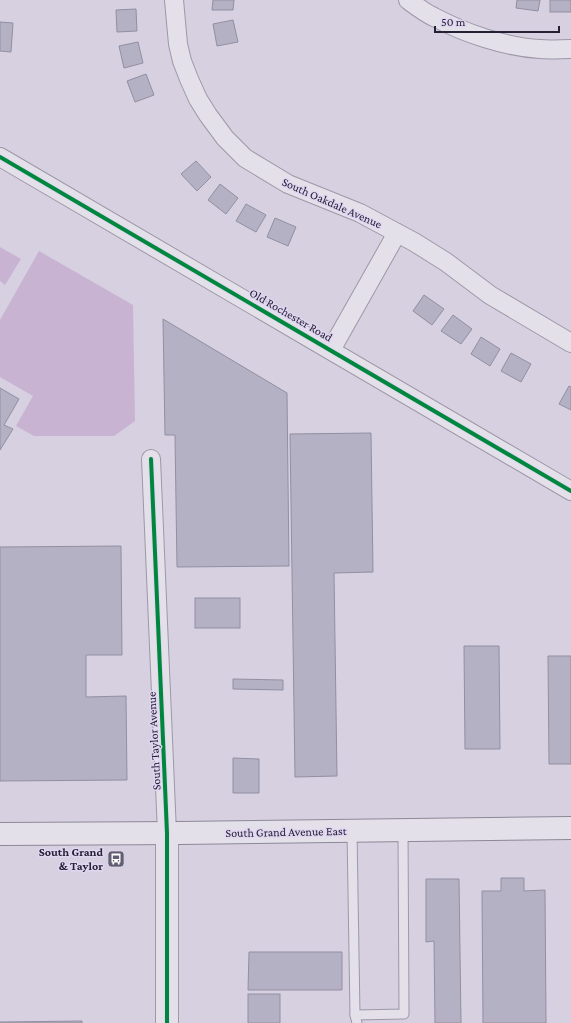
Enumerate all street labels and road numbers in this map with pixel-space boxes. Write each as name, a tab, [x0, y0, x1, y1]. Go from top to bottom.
street label: South Oakdale Avenue	[280, 175, 384, 231]
street label: Old Rochester Road	[247, 286, 336, 345]
street label: South Taylor Avenue	[144, 691, 164, 791]
street label: South Grand Avenue East	[225, 824, 348, 840]

